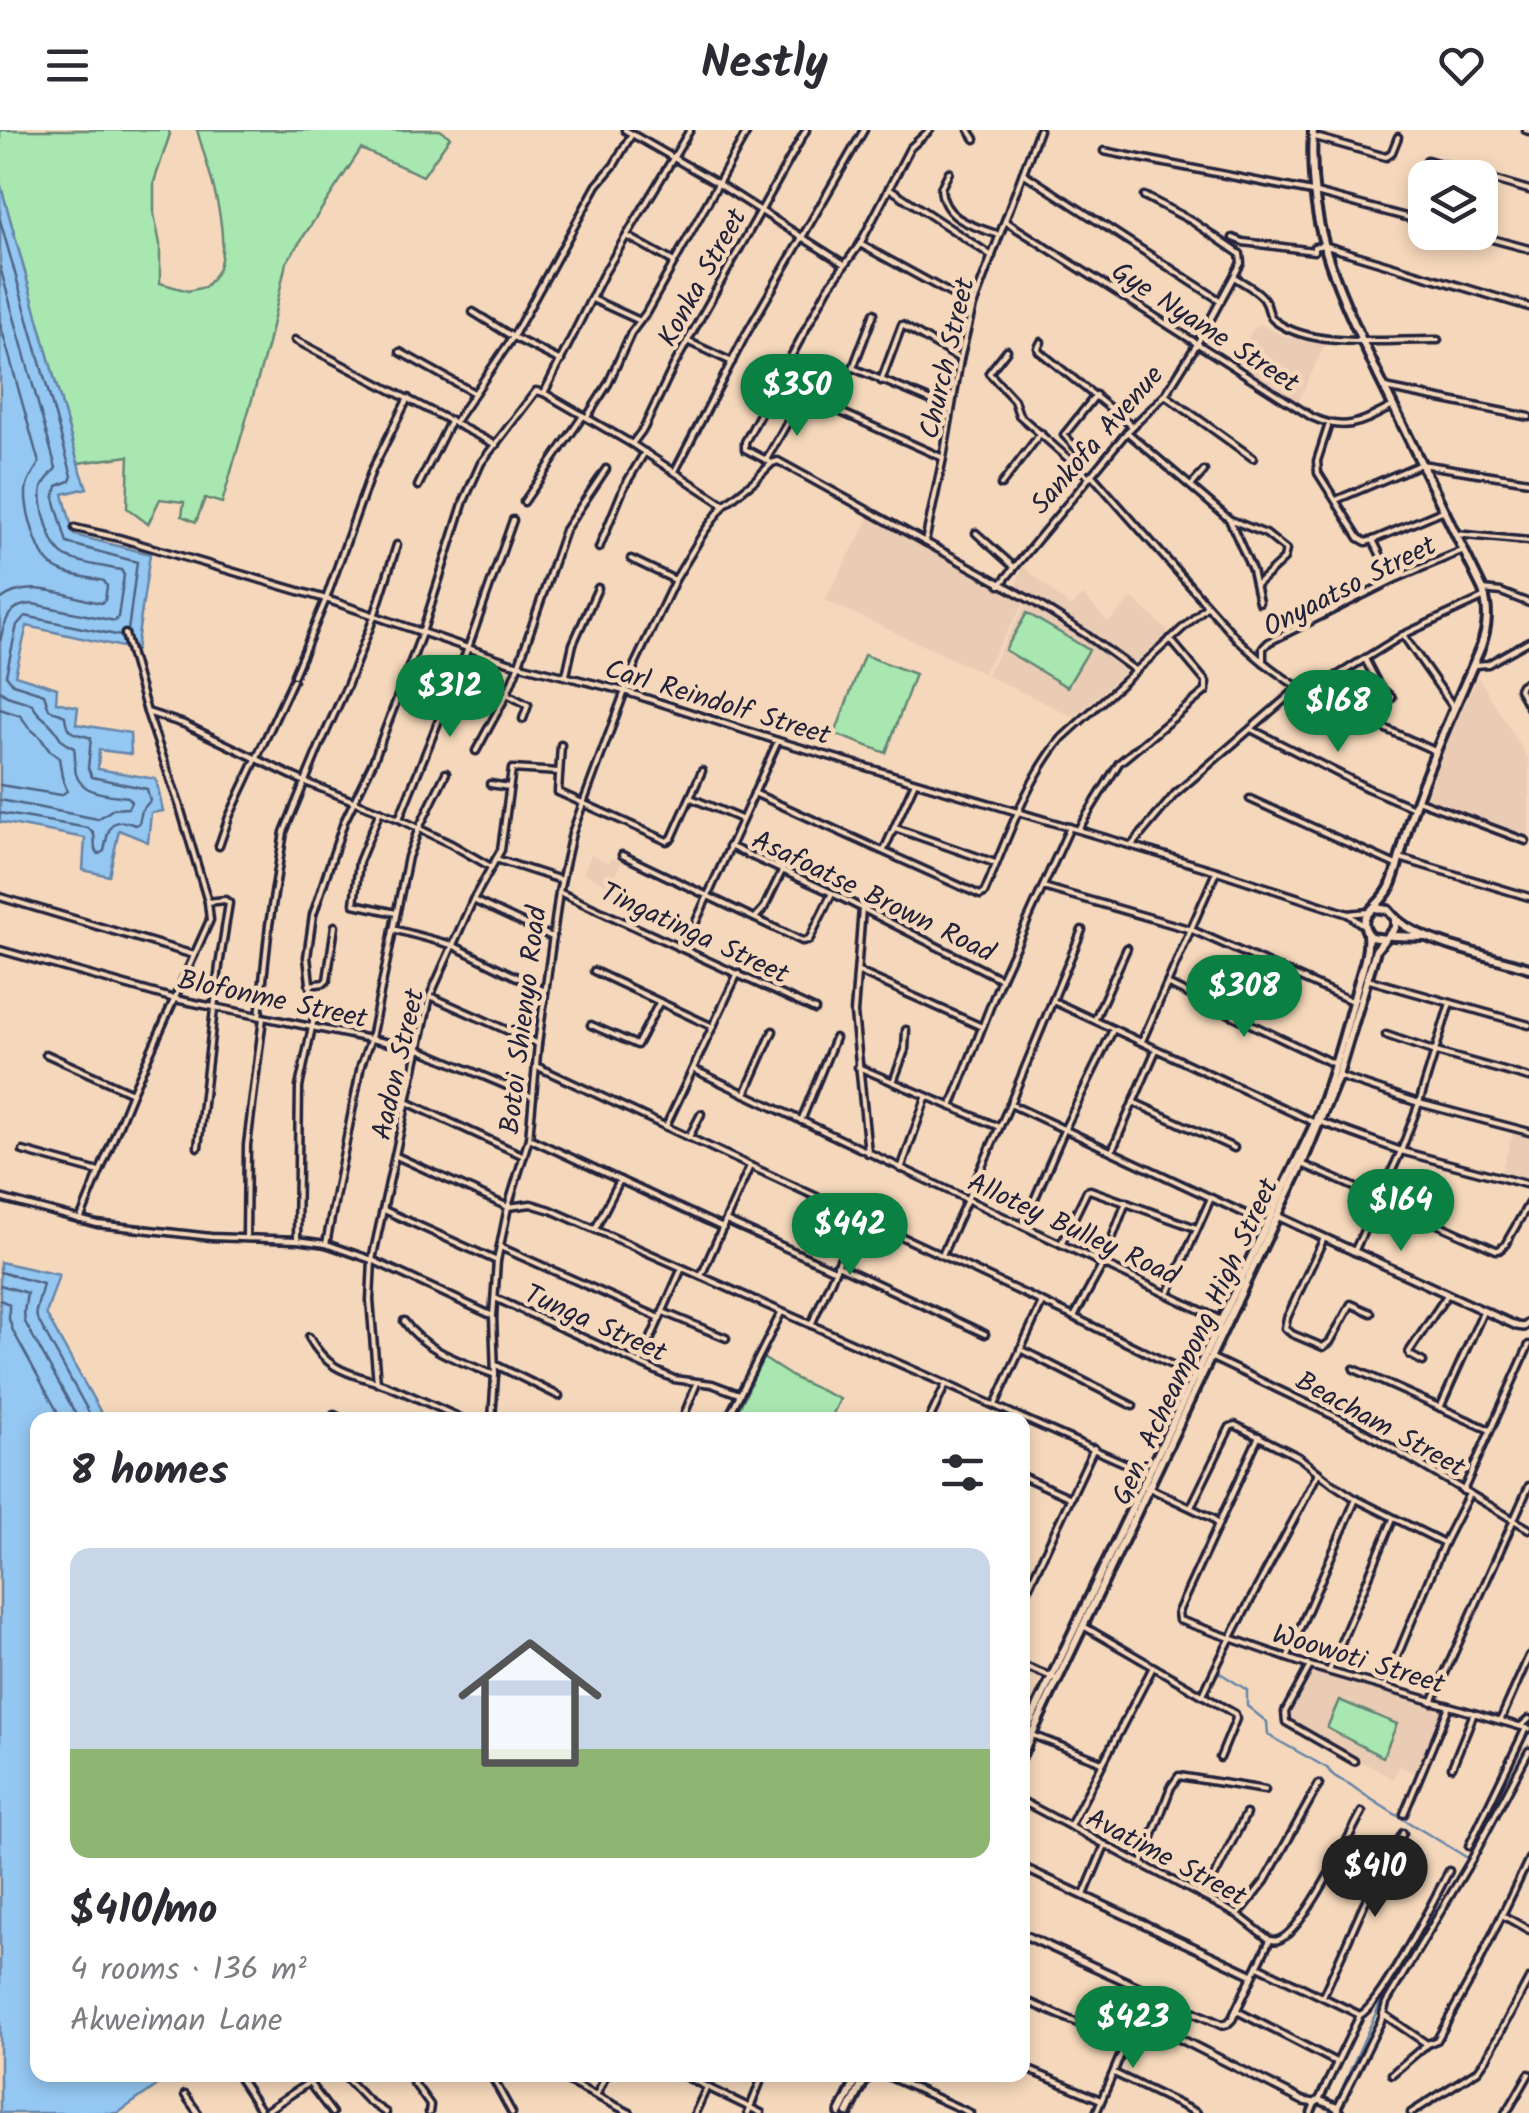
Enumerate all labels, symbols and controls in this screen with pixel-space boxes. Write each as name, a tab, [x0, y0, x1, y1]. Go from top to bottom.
text: Nestly	[701, 29, 828, 101]
icon: menu	[40, 38, 95, 93]
icon: heart	[1434, 38, 1489, 93]
map controls	[1408, 160, 1498, 250]
button: layers	[1408, 160, 1498, 250]
street label: Konka Street	[646, 200, 760, 356]
street label: Gye Nyame Street	[1102, 250, 1309, 407]
street label: Church Street	[908, 272, 989, 444]
pin: $350	[738, 354, 856, 439]
street label: Sankofa Avenue	[1020, 355, 1176, 526]
text: $350	[762, 361, 832, 412]
street label: Onyaatso Street	[1256, 524, 1446, 650]
street label: Carl Reindolf Street	[599, 648, 837, 759]
pin: $312	[391, 655, 509, 740]
text: $312	[418, 662, 482, 713]
pin: $168	[1279, 670, 1397, 755]
text: $168	[1306, 677, 1370, 728]
street label: Asafoatse Brown Road	[744, 819, 1003, 976]
street label: Tingatinga Street	[592, 871, 797, 998]
street label: Botoi Shienyo Road	[488, 903, 561, 1137]
pin: $308	[1185, 955, 1303, 1040]
street label: Blofonme Street	[174, 958, 373, 1043]
text: $308	[1208, 962, 1280, 1013]
street label: Aadon Street	[360, 983, 439, 1145]
street label: Allotey Bulley Road	[959, 1161, 1187, 1300]
pin: $164	[1342, 1169, 1460, 1254]
street label: Gen. Acheampong High Street	[1101, 1170, 1292, 1513]
text: $164	[1369, 1176, 1433, 1227]
pin: $442	[791, 1193, 909, 1278]
text: $442	[814, 1200, 886, 1251]
street label: Tunga Street	[516, 1273, 675, 1376]
street label: Beacham Street	[1286, 1360, 1474, 1491]
text: 8 homes	[70, 1439, 228, 1506]
icon: filters	[935, 1445, 990, 1500]
icon: home	[440, 1613, 620, 1793]
street label: Woowoti Street	[1266, 1613, 1451, 1708]
street label: Avatime Street	[1077, 1797, 1255, 1920]
pin: $410	[1316, 1835, 1434, 1920]
text: $410	[1344, 1842, 1406, 1893]
text: $410/mo	[70, 1878, 217, 1945]
text: 4 rooms · 136 m²	[70, 1945, 307, 1996]
pin: $423	[1074, 1986, 1192, 2071]
text: $423	[1097, 1993, 1169, 2044]
text: Akweiman Lane	[70, 1996, 282, 2047]

